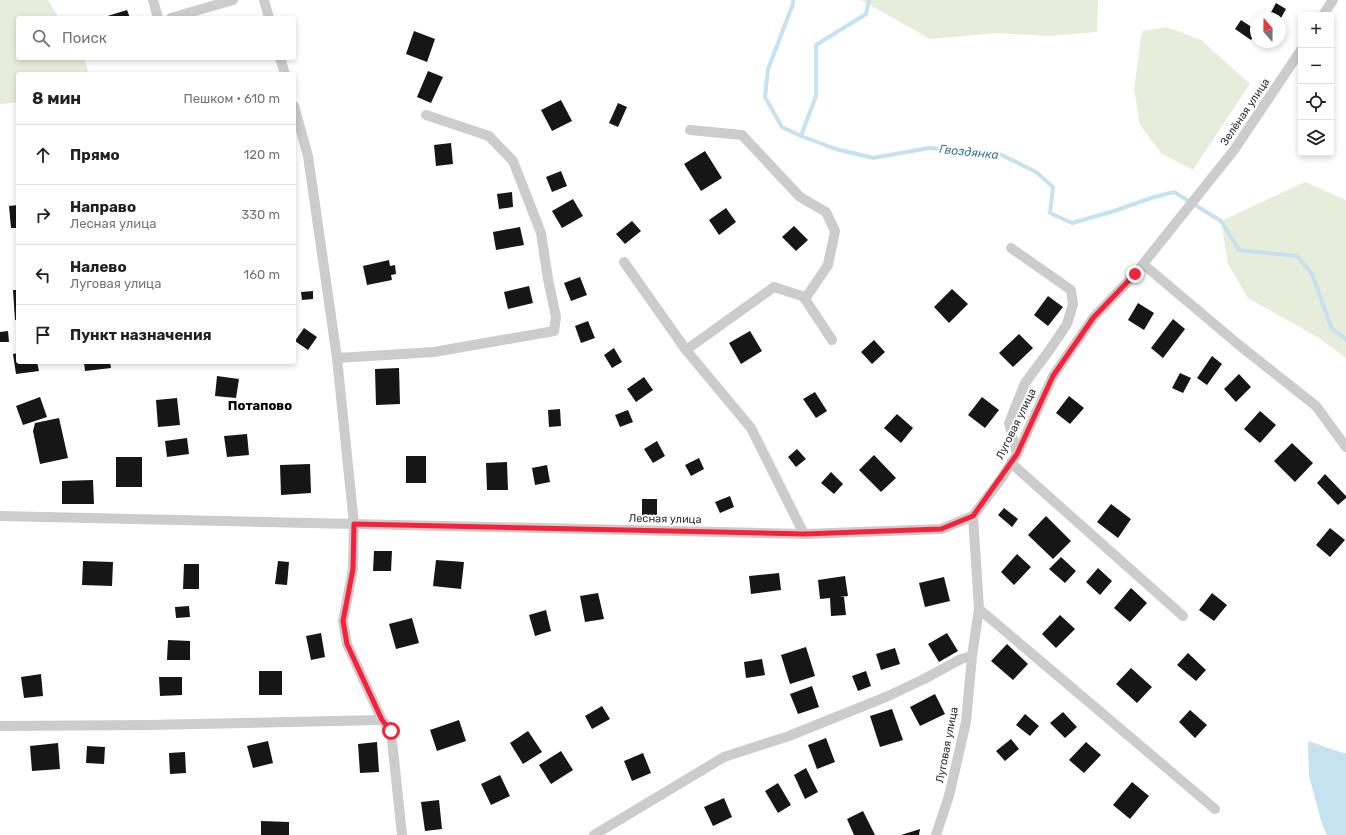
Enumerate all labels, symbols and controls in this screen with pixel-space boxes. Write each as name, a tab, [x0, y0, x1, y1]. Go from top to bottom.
north arrow	[1250, 12, 1286, 48]
map controls	[1298, 12, 1334, 156]
button: +	[1298, 12, 1334, 48]
search box	[16, 16, 296, 60]
icon: search	[30, 27, 52, 49]
text: Поиск	[62, 29, 107, 47]
button: −	[1298, 48, 1334, 84]
street label: Зелёная улица	[1218, 76, 1272, 148]
button: locate	[1298, 84, 1334, 120]
text: 8 мин	[32, 88, 81, 108]
text: Пешком · 610 m	[183, 91, 280, 106]
button: layers	[1298, 120, 1334, 156]
water label: Гвоздянка	[939, 142, 999, 162]
icon: ahead	[32, 144, 54, 166]
text: Прямо	[70, 146, 120, 164]
text: 120 m	[244, 147, 280, 162]
text: Направо	[70, 198, 136, 216]
icon: right	[32, 204, 54, 226]
text: 330 m	[241, 207, 280, 222]
text: Лесная улица	[70, 216, 156, 231]
text: Налево	[70, 258, 127, 276]
icon: left	[32, 264, 54, 286]
route end	[1126, 265, 1144, 283]
text: 160 m	[244, 267, 280, 282]
text: Луговая улица	[70, 276, 161, 291]
icon: arrive	[32, 324, 54, 346]
text: Пункт назначения	[70, 326, 212, 344]
street label: Луговая улица	[993, 386, 1039, 462]
district label: Потапово	[228, 398, 292, 413]
street label: Лесная улица	[628, 512, 702, 526]
street label: Луговая улица	[933, 706, 961, 784]
route start	[382, 722, 400, 740]

